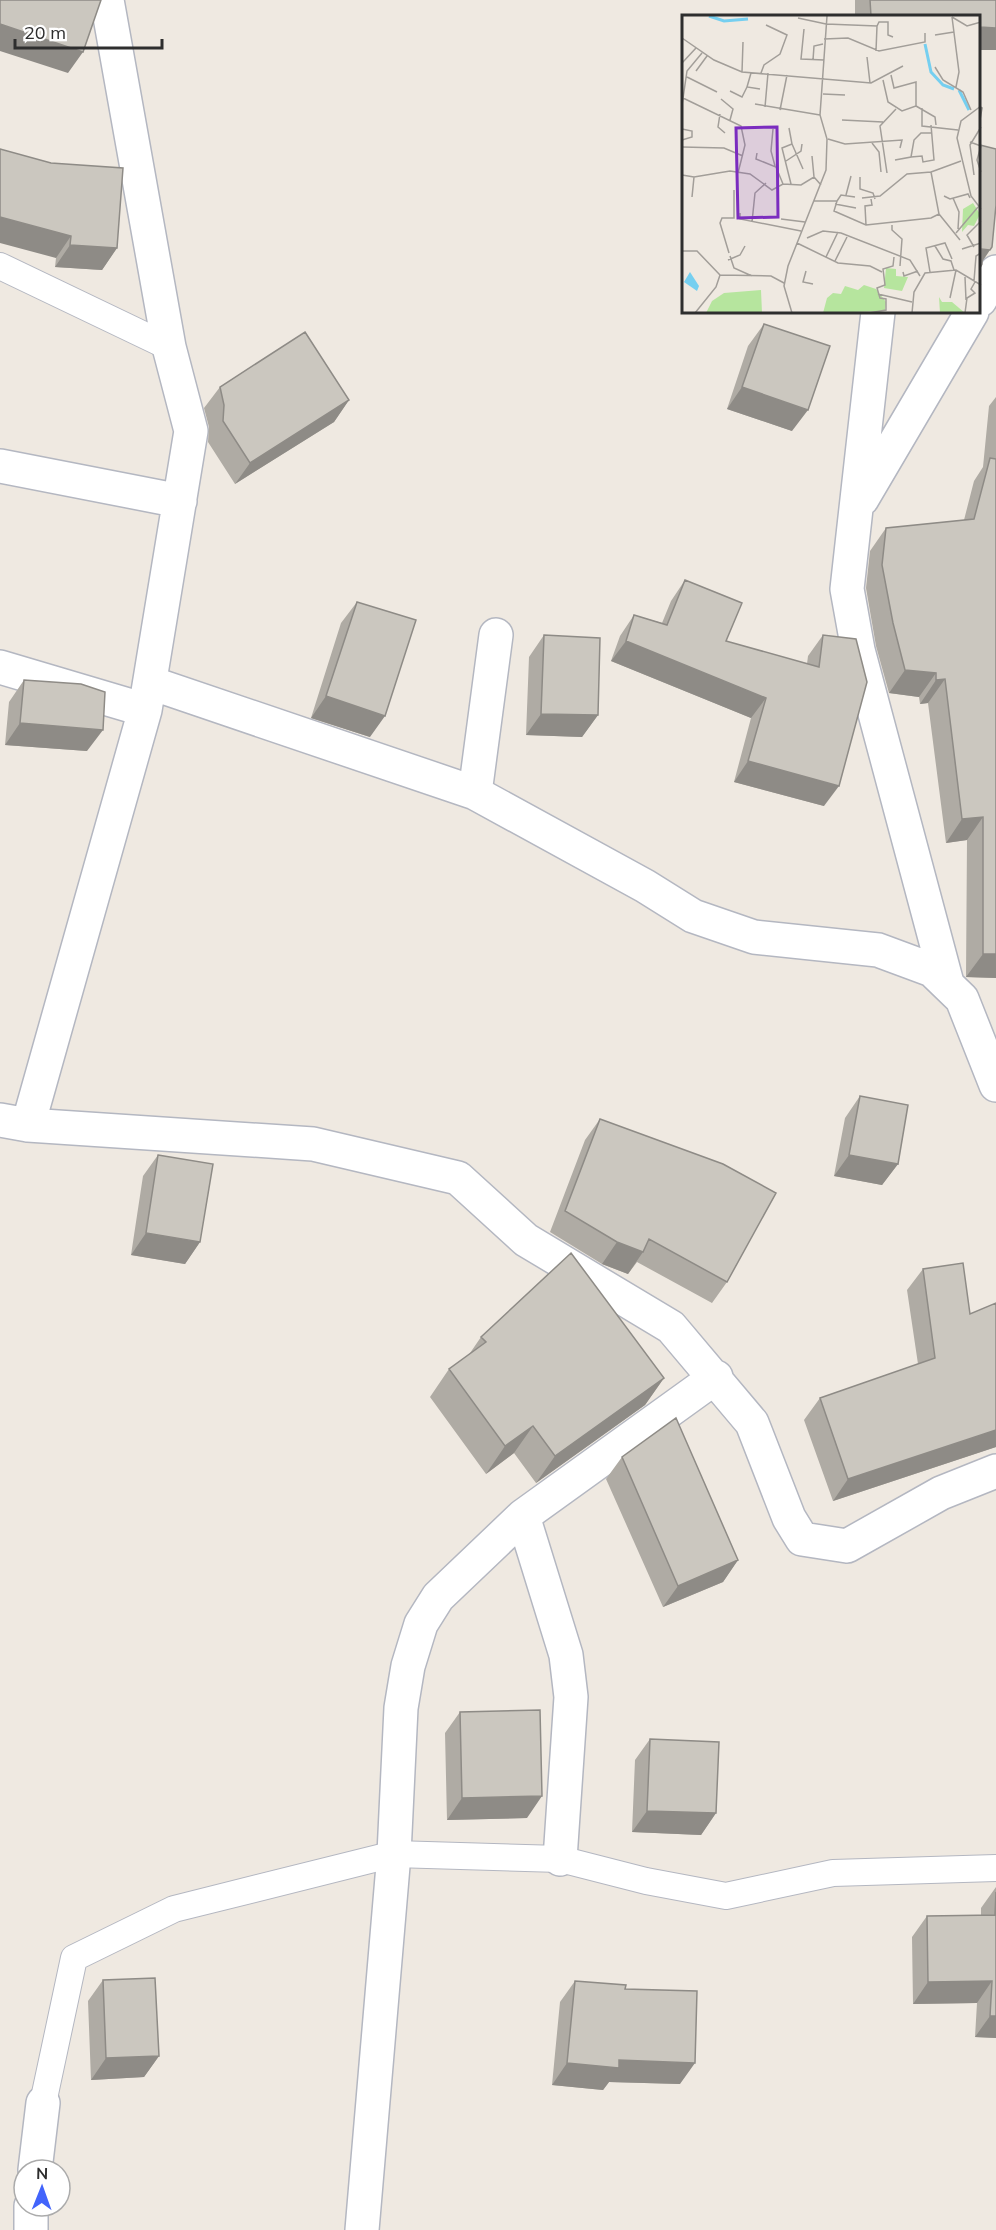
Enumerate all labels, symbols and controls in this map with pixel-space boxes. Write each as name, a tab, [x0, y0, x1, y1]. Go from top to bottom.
scale bar	[15, 12, 162, 50]
inset map	[682, 15, 981, 314]
text: 20 m	[24, 21, 66, 44]
north arrow	[12, 2158, 72, 2218]
text: N	[36, 2163, 48, 2183]

